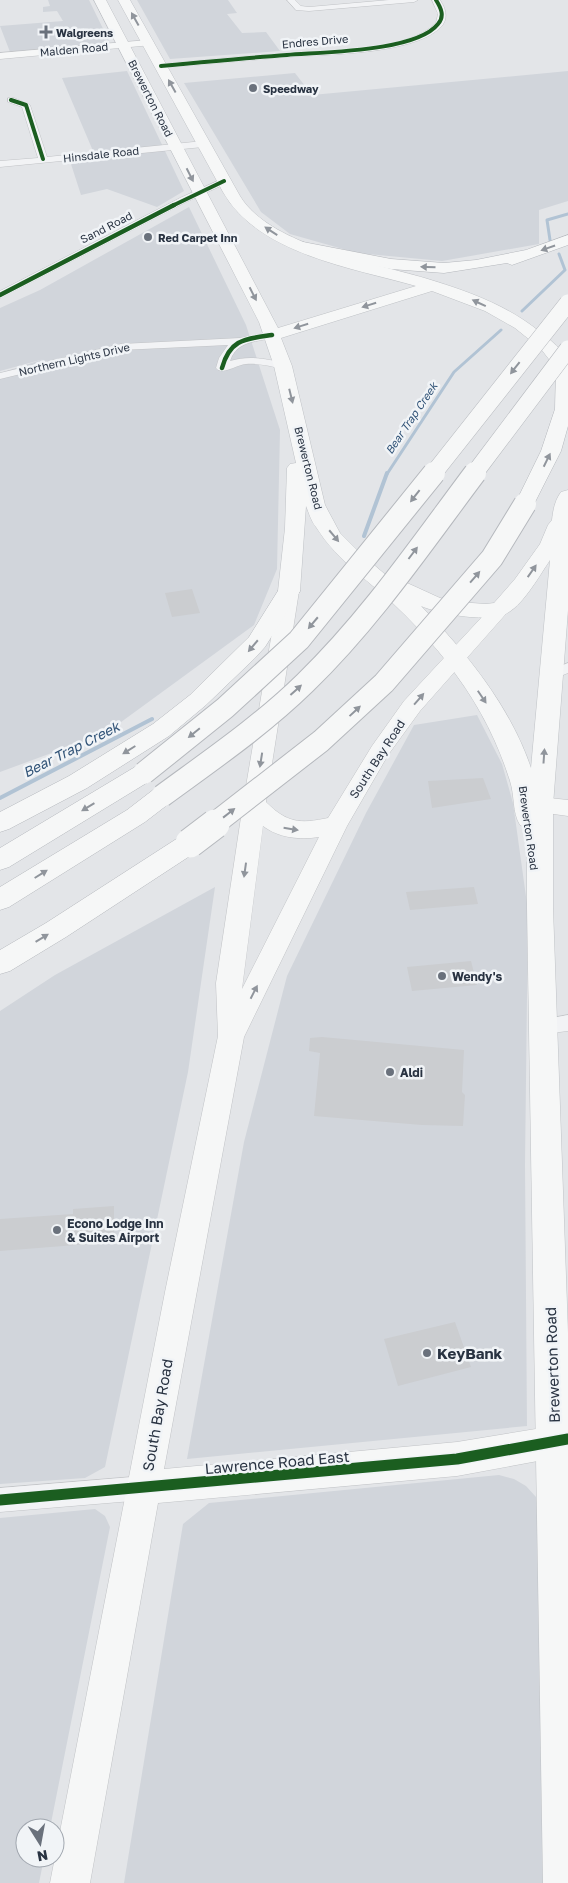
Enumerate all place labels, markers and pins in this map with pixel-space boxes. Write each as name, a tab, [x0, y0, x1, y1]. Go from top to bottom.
marker: Walgreens	[40, 26, 52, 38]
place label: Walgreens	[56, 26, 113, 39]
marker: Speedway	[247, 82, 259, 94]
place label: Speedway	[263, 82, 319, 95]
marker: Red Carpet Inn	[142, 231, 154, 243]
place label: Red Carpet Inn	[158, 231, 238, 244]
place label: Wendy's	[452, 969, 503, 984]
marker: Wendy's	[436, 970, 448, 982]
place label: Aldi	[400, 1065, 423, 1080]
marker: Aldi	[384, 1066, 396, 1078]
place label: Econo Lodge Inn & Suites Airport	[67, 1216, 163, 1245]
marker: Econo Lodge Inn & Suites Airport	[51, 1224, 63, 1236]
place label: KeyBank	[437, 1344, 502, 1362]
marker: KeyBank	[421, 1347, 433, 1359]

